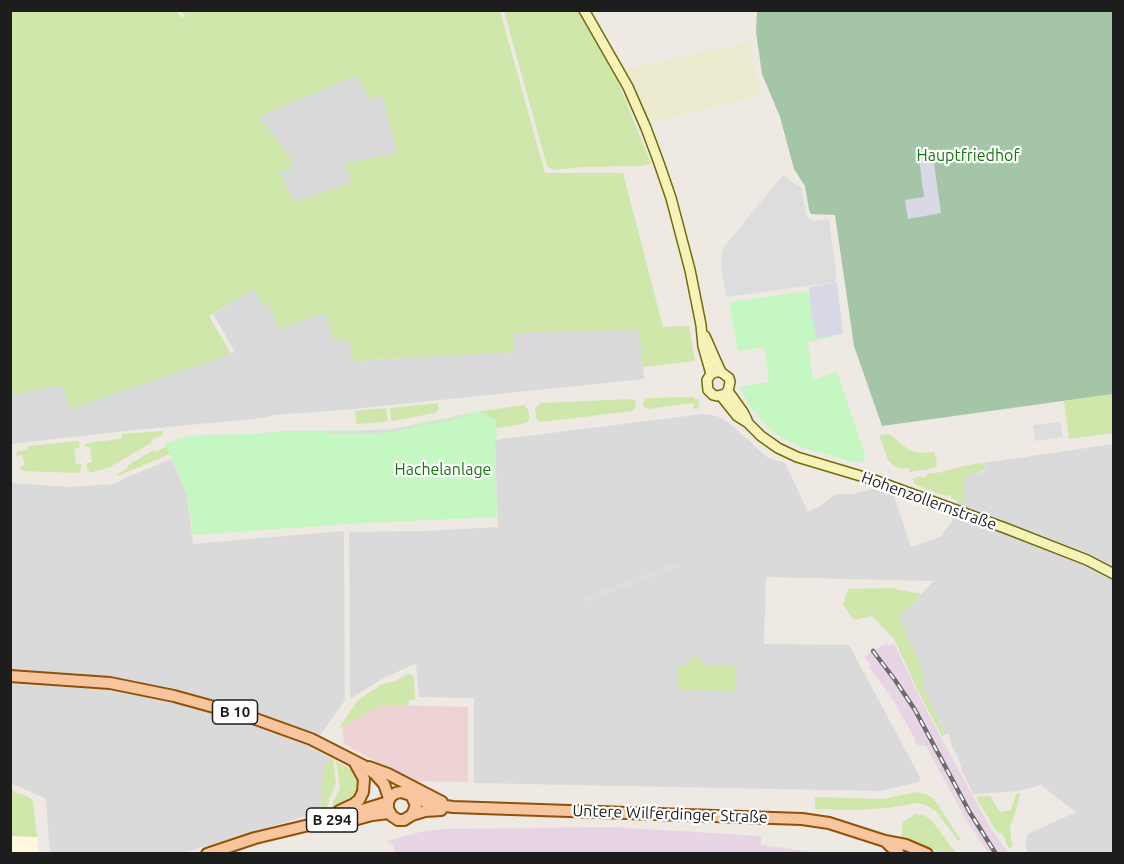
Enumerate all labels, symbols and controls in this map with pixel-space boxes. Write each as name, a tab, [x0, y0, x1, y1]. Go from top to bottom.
park label: Hauptfriedhof	[917, 146, 1019, 166]
park label: Hachelanlage	[395, 460, 491, 480]
street label: Hohenzollernstraße	[859, 468, 999, 534]
road number: B 10	[212, 700, 258, 724]
street label: Untere Wilferdinger Straße	[572, 801, 768, 827]
road number: B 294	[306, 808, 358, 832]

